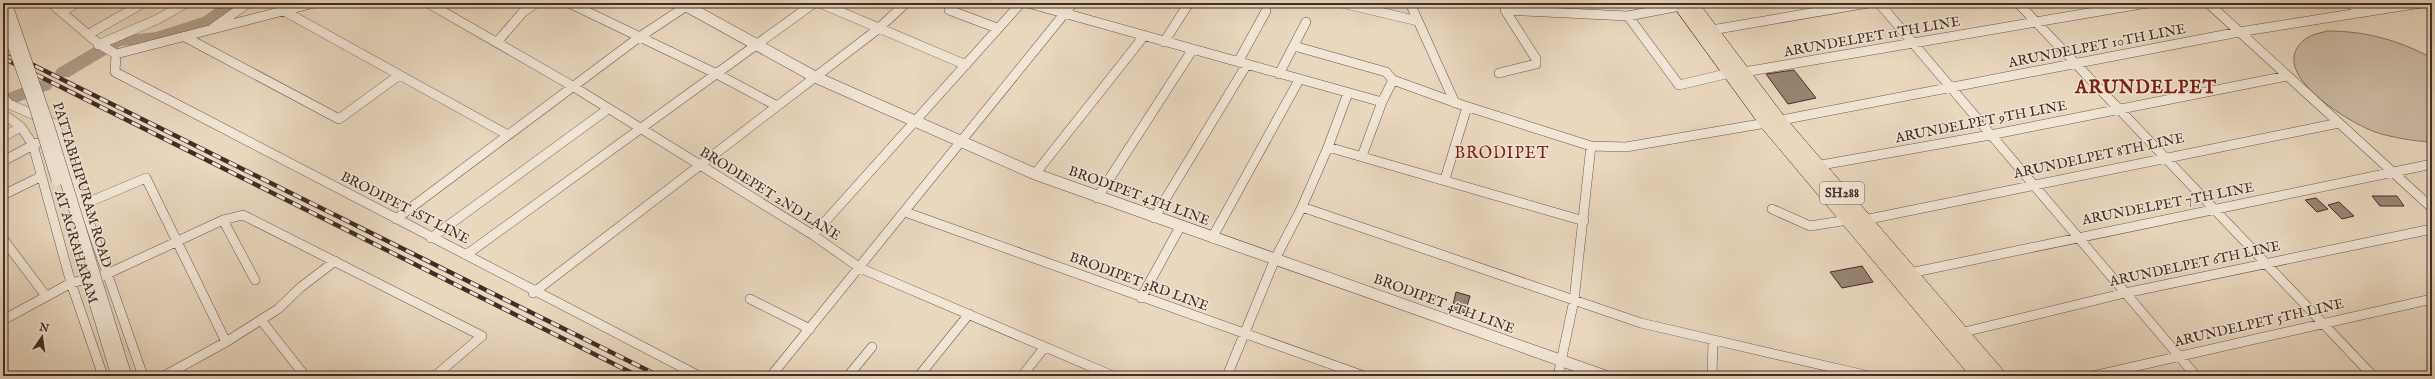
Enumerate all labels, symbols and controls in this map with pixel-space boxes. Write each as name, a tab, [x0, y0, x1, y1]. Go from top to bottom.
street label: ARUNDELPET 11TH LINE	[1781, 13, 1962, 62]
street label: ARUNDELPET 10TH LINE	[2006, 20, 2188, 72]
district label: ARUNDELPET	[2074, 77, 2217, 100]
street label: ARUNDELPET 9TH LINE	[1893, 96, 2069, 148]
street label: PATTABHIPURAM ROAD	[48, 100, 116, 270]
street label: ARUNDELPET 8TH LINE	[2011, 129, 2186, 183]
street label: BRODIEPET 2ND LANE	[696, 143, 844, 245]
district label: BRODIPET	[1455, 144, 1549, 164]
street label: BRODIPET 4TH LINE	[1066, 162, 1212, 230]
street label: BRODIPET 1ST LINE	[337, 168, 473, 249]
street label: ARUNDELPET 7TH LINE	[2079, 178, 2256, 230]
road number: SH288	[1820, 182, 1864, 204]
street label: AT AGRAHARAM	[50, 187, 102, 306]
street label: ARUNDELPET 6TH LINE	[2107, 237, 2282, 291]
street label: BRODIPET 3RD LINE	[1067, 248, 1211, 316]
street label: BRODIPET 4TH LINE	[1371, 270, 1517, 338]
street label: ARUNDELPET 5TH LINE	[2171, 295, 2346, 352]
north arrow	[22, 317, 62, 357]
text: N	[37, 320, 51, 336]

